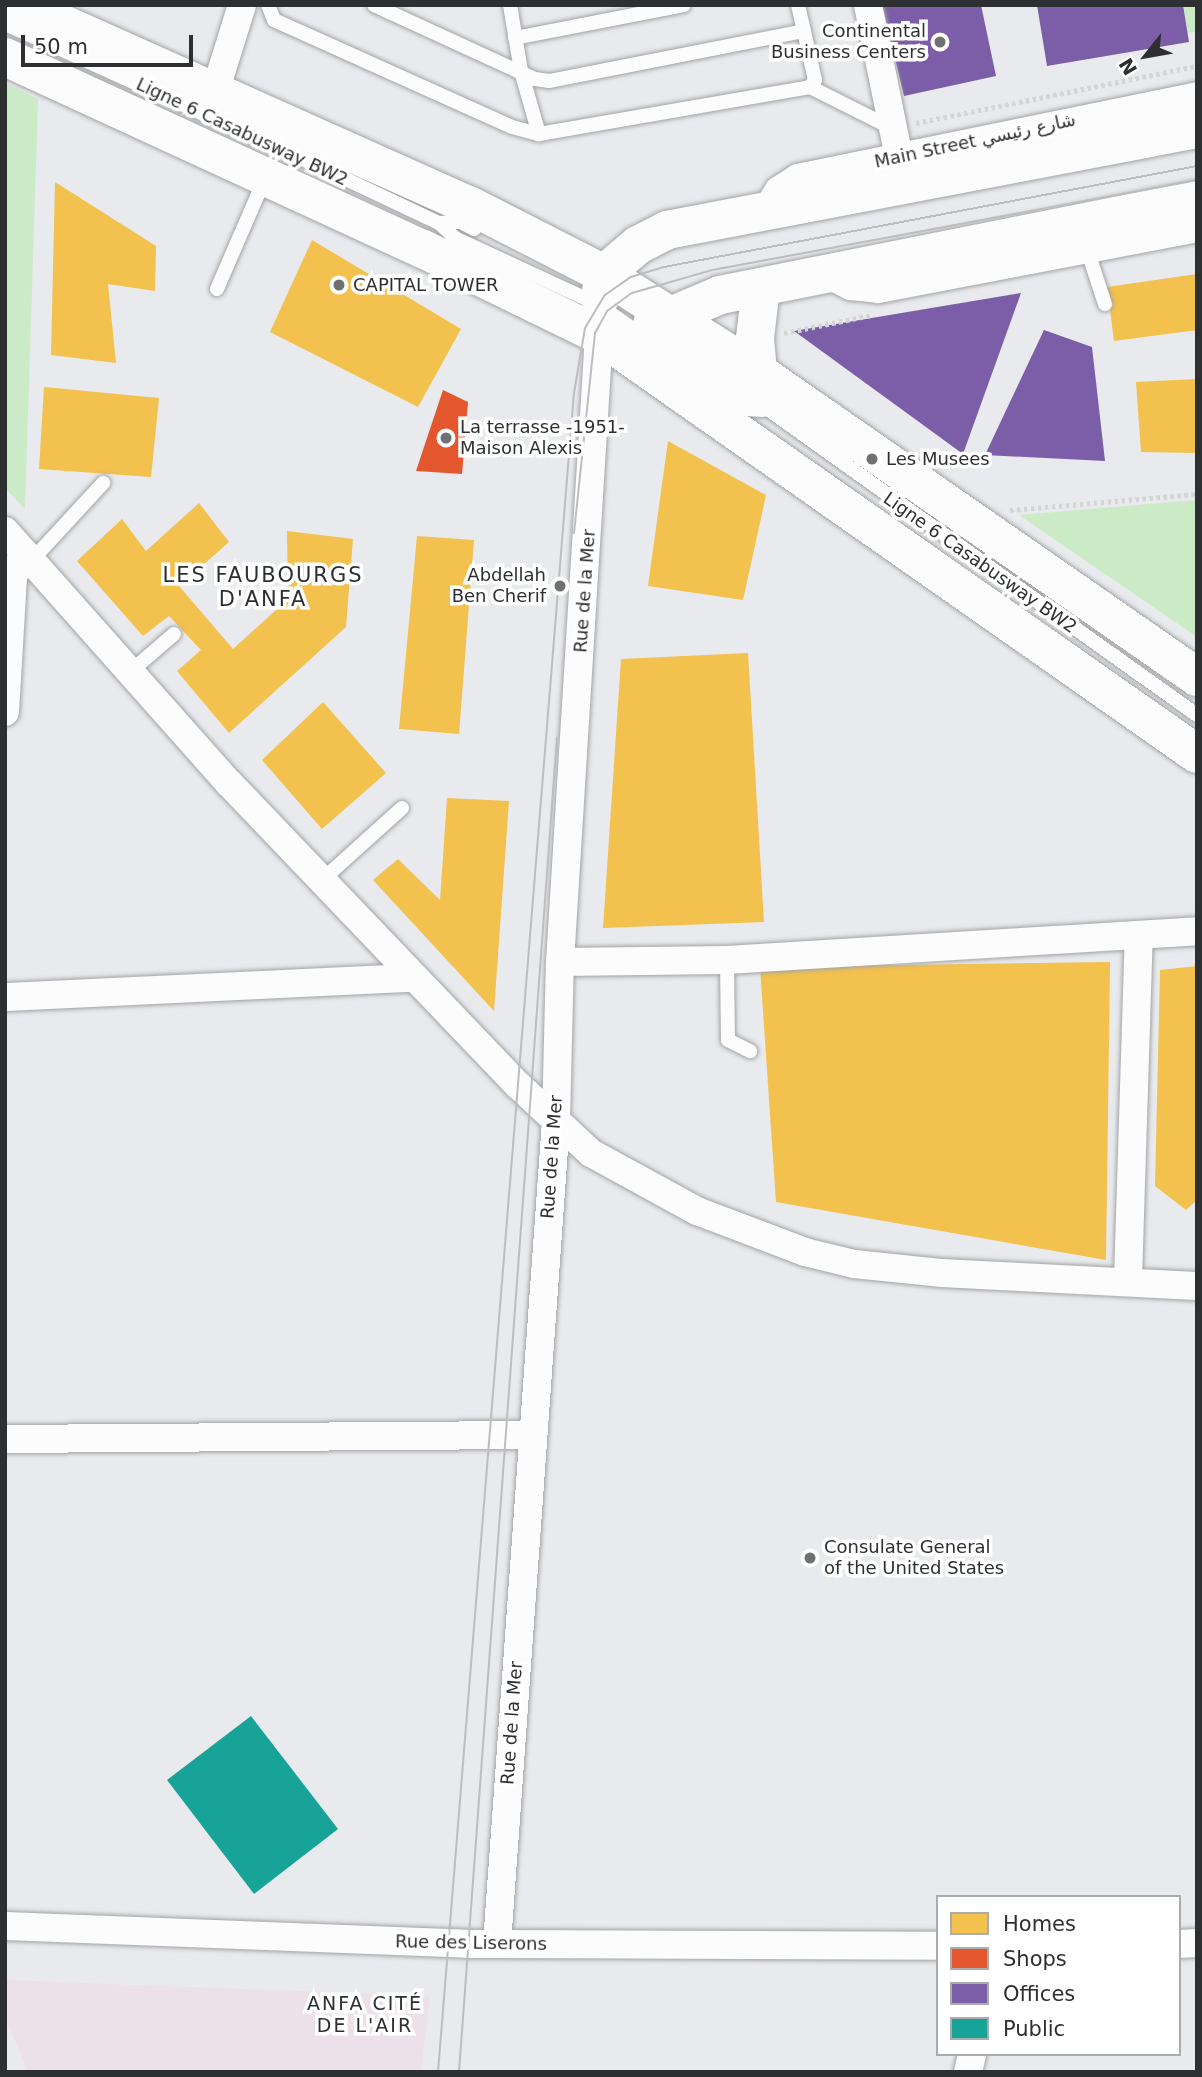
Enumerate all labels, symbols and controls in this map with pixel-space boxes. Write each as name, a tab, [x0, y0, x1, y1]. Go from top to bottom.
scale bar	[24, 21, 196, 65]
place label: Continental Business Centers	[771, 21, 926, 64]
north arrow	[1111, 21, 1181, 91]
marker: Continental Business Centers	[932, 34, 948, 50]
text: 50 m	[34, 35, 88, 59]
text: N	[1114, 54, 1142, 79]
street label: Ligne 6 Casabusway BW2	[133, 73, 351, 191]
street label: Main Street شارع رئيسي	[872, 109, 1078, 173]
place label: CAPITAL TOWER	[353, 274, 499, 296]
marker: CAPITAL TOWER	[331, 277, 347, 293]
place label: La terrasse -1951- Maison Alexis	[460, 417, 625, 460]
marker: La terrasse -1951- Maison Alexis	[438, 430, 454, 446]
place label: Les Musees	[886, 448, 990, 470]
marker: Les Musees	[864, 451, 880, 467]
street label: Ligne 6 Casabusway BW2	[879, 488, 1081, 638]
street label: Rue de la Mer	[570, 528, 600, 654]
district label: LES FAUBOURGS D'ANFA	[164, 562, 362, 612]
place label: Abdellah Ben Cherif	[452, 565, 546, 608]
marker: Abdellah Ben Cherif	[552, 578, 568, 594]
street label: Rue de la Mer	[537, 1094, 567, 1220]
place label: Consulate General of the United States	[824, 1537, 1004, 1580]
marker: Consulate General of the United States	[802, 1550, 818, 1566]
street label: Rue de la Mer	[497, 1660, 527, 1786]
legend	[936, 1895, 1181, 2056]
text: Homes	[1003, 1912, 1076, 1936]
street label: Rue des Liserons	[395, 1931, 547, 1955]
text: Shops	[1003, 1947, 1067, 1971]
text: Offices	[1003, 1982, 1075, 2006]
district label: ANFA CITÉ DE L'AIR	[308, 1993, 422, 2037]
text: Public	[1003, 2017, 1065, 2041]

